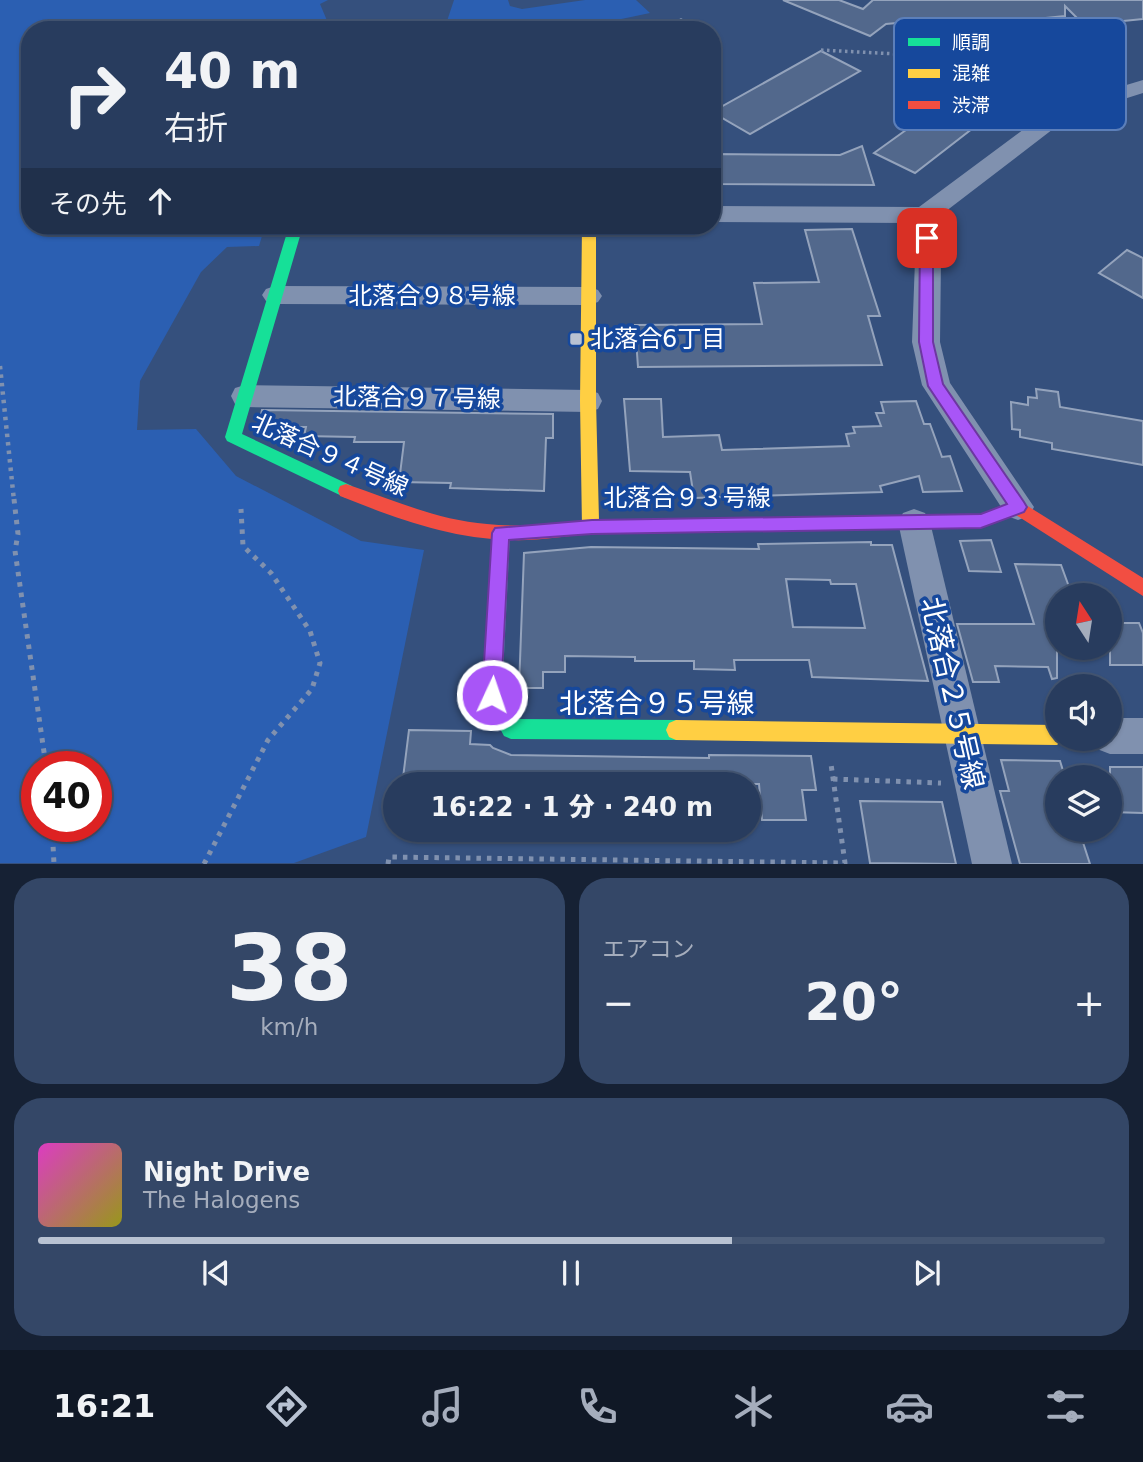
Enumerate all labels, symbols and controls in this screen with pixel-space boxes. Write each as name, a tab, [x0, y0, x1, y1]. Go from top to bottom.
legend	[894, 18, 1126, 130]
text: 順調	[952, 31, 990, 53]
text: 40 m	[164, 43, 300, 100]
icon: right	[49, 49, 140, 140]
text: 混雑	[952, 62, 990, 84]
text: 渋滞	[952, 94, 990, 116]
text: 右折	[164, 109, 228, 147]
icon: ahead	[141, 182, 179, 220]
text: その先	[49, 189, 127, 219]
pin	[897, 208, 957, 268]
icon: arrive	[908, 219, 946, 257]
street label: 北落合９８号線	[348, 282, 516, 310]
place label: 北落合6丁目	[590, 325, 725, 353]
marker: 北落合6丁目	[568, 331, 584, 347]
street label: 北落合９７号線	[333, 383, 501, 413]
street label: 北落合９４号線	[248, 408, 412, 502]
street label: 北落合９３号線	[603, 484, 771, 512]
north arrow	[1045, 583, 1122, 660]
map controls	[1045, 583, 1122, 842]
street label: 北落合２５号線	[914, 594, 991, 792]
position arrow	[455, 658, 529, 732]
button: sound	[1045, 674, 1122, 751]
street label: 北落合９５号線	[559, 687, 755, 720]
speed limit sign: 40	[21, 751, 112, 842]
button: layers	[1045, 765, 1122, 842]
text: 16:22 · 1 分 · 240 m	[431, 792, 713, 822]
text: 38	[226, 916, 353, 1021]
text: エアコン	[603, 936, 695, 962]
text: 20°	[805, 972, 903, 1032]
text: −	[603, 981, 634, 1025]
text: +	[1073, 981, 1105, 1025]
text: km/h	[260, 1014, 318, 1040]
text: Night Drive	[143, 1157, 310, 1187]
text: The Halogens	[143, 1187, 300, 1213]
icon: previous	[197, 1254, 235, 1292]
icon: pause	[552, 1254, 590, 1292]
icon: next	[908, 1254, 946, 1292]
icon: directions	[262, 1382, 311, 1431]
icon: music	[418, 1382, 467, 1431]
icon: phone	[573, 1382, 622, 1431]
icon: climate	[729, 1382, 778, 1431]
icon: car	[885, 1382, 934, 1431]
icon: filters	[1041, 1382, 1090, 1431]
text: 16:21	[53, 1387, 155, 1425]

